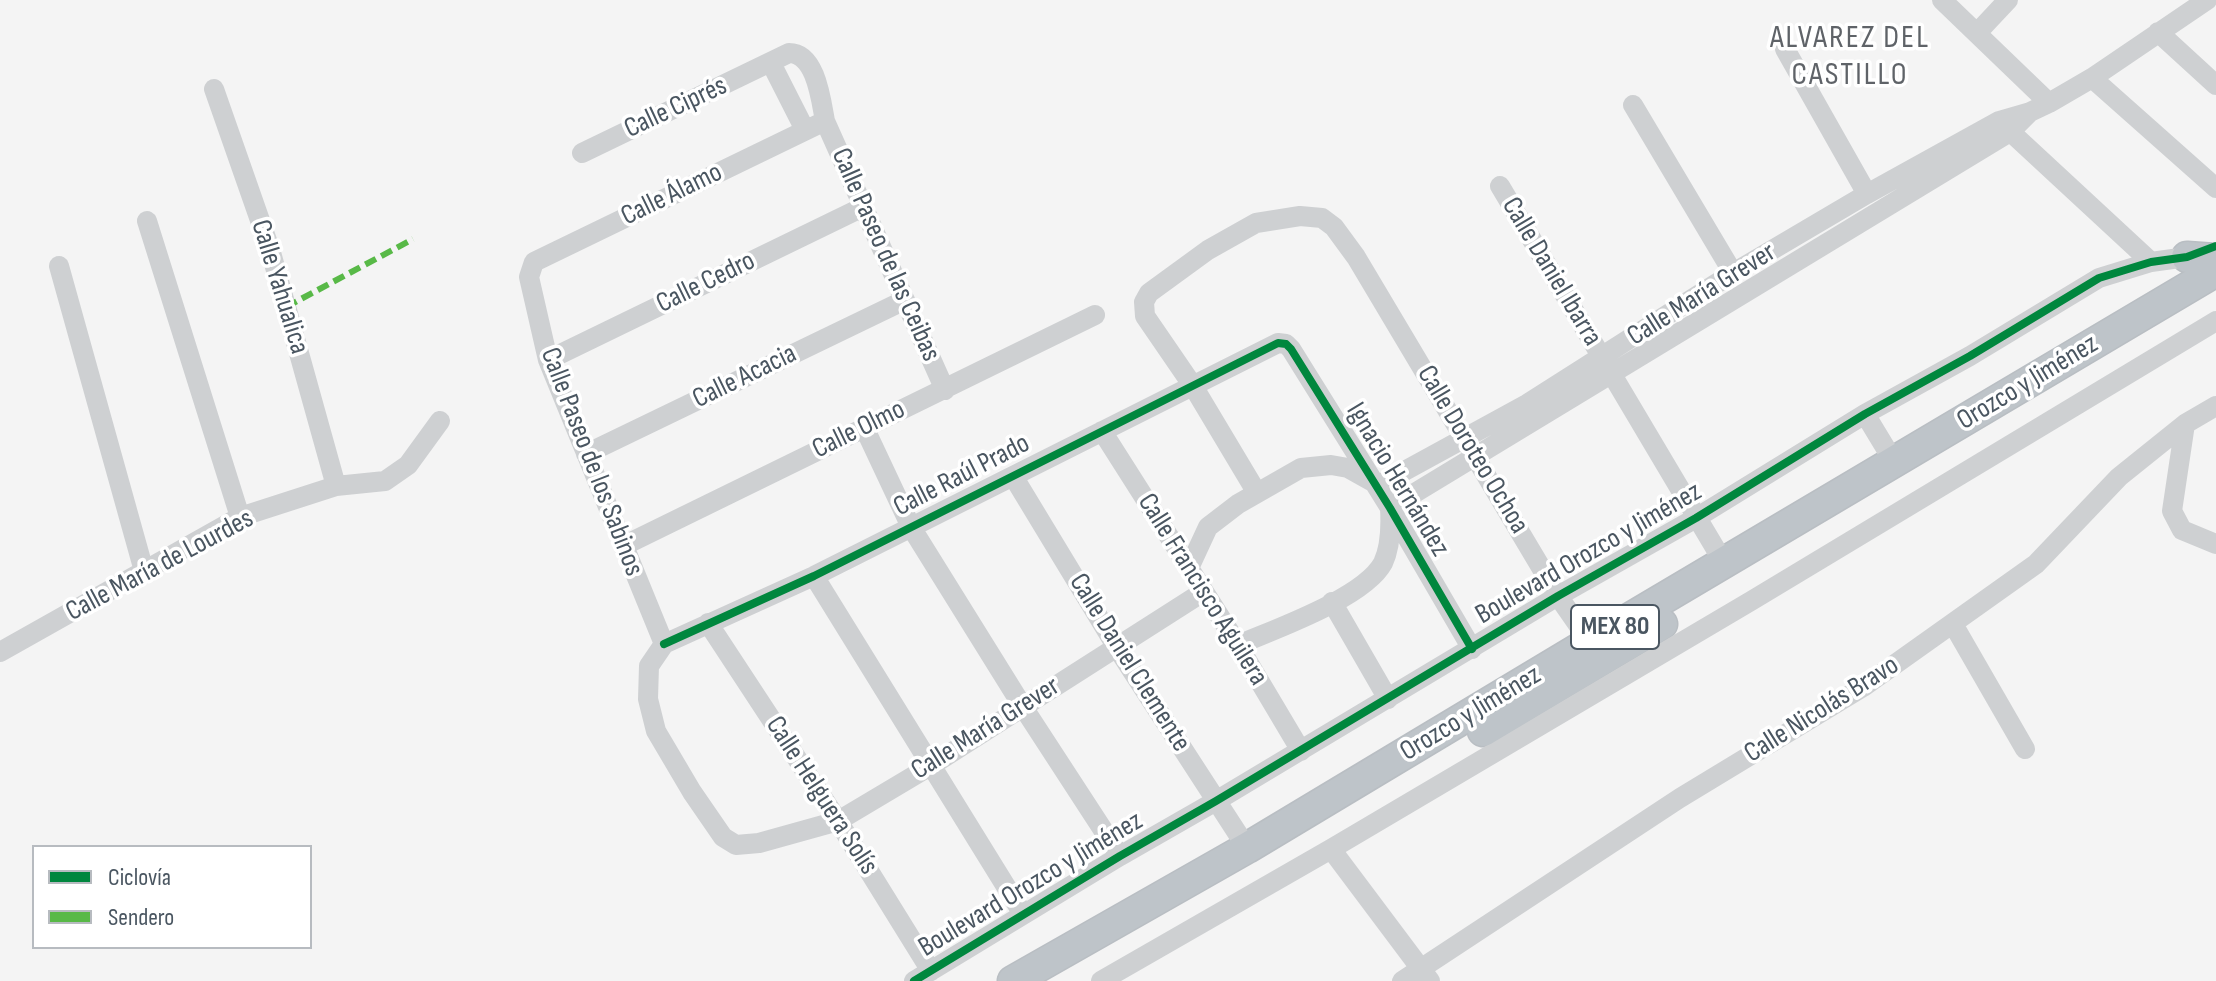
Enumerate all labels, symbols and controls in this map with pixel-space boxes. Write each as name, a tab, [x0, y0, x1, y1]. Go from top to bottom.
district label: ALVAREZ DEL CASTILLO	[1770, 20, 1930, 95]
street label: Calle Ciprés	[619, 70, 733, 146]
street label: Calle Paseo de las Ceibas	[823, 143, 947, 367]
street label: Calle Álamo	[616, 156, 728, 234]
street label: Calle Daniel Ibarra	[1494, 192, 1608, 352]
street label: Calle Yahualica	[243, 216, 315, 358]
street label: Calle María Grever	[1622, 236, 1782, 354]
street label: Calle Cedro	[651, 245, 761, 321]
street label: Orozco y Jiménez	[1951, 328, 2105, 438]
street label: Calle Acacia	[688, 338, 802, 416]
street label: Calle Paseo de los Sabinos	[532, 343, 650, 581]
street label: Calle Doroteo Ochoa	[1409, 360, 1535, 540]
street label: Calle Olmo	[807, 393, 911, 467]
street label: Ignacio Hernández	[1338, 397, 1456, 563]
street label: Calle Raúl Prado	[888, 427, 1036, 525]
street label: Boulevard Orozco y Jiménez	[1470, 476, 1708, 632]
street label: Calle Francisco Aguilera	[1129, 488, 1275, 692]
street label: Calle María de Lourdes	[61, 503, 259, 629]
street label: Calle Daniel Clemente	[1061, 568, 1197, 758]
road number: MEX 80	[1571, 605, 1659, 649]
street label: Calle Nicolás Bravo	[1739, 649, 1905, 771]
street label: Orozco y Jiménez	[1394, 659, 1548, 769]
street label: Calle María Grever	[906, 670, 1066, 788]
street label: Calle Helguera Solís	[757, 711, 885, 881]
street label: Boulevard Orozco y Jiménez	[913, 805, 1149, 965]
legend	[32, 845, 312, 949]
text: Ciclovía	[108, 863, 171, 892]
text: Sendero	[108, 903, 174, 932]

